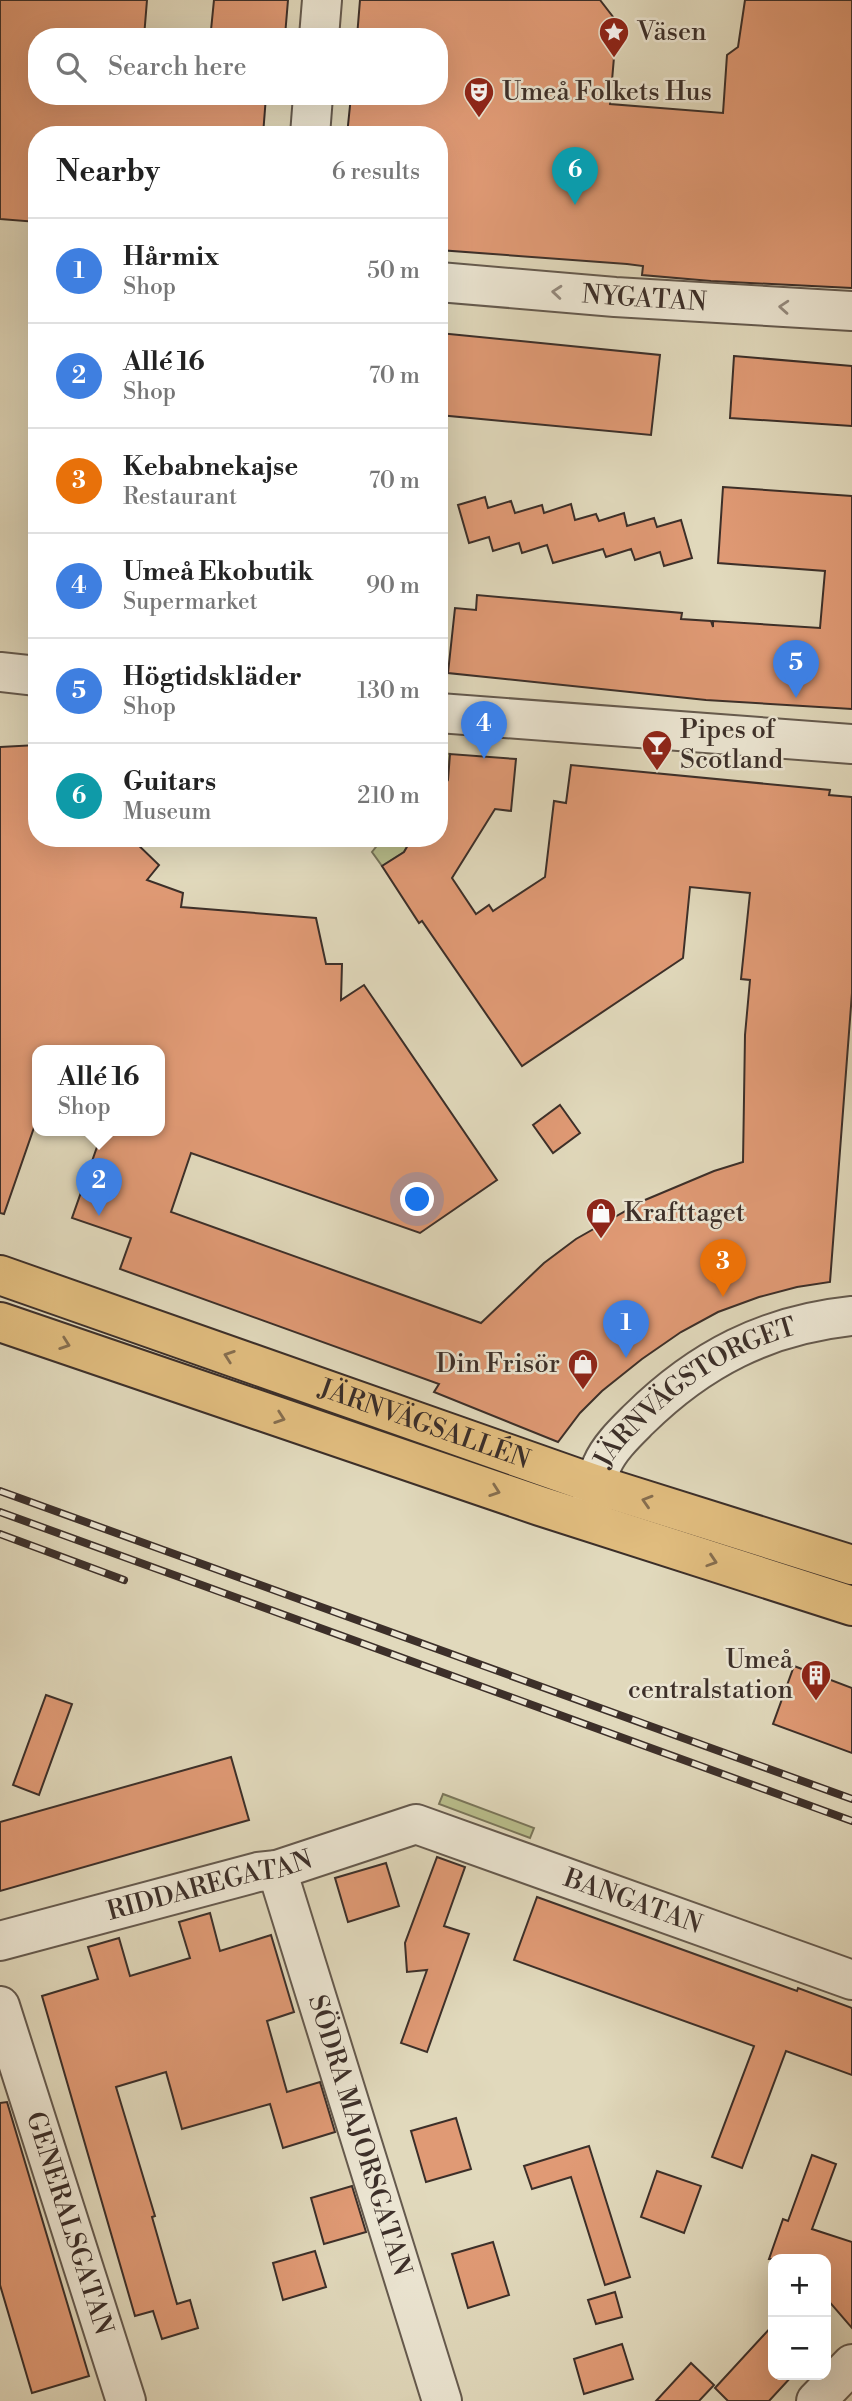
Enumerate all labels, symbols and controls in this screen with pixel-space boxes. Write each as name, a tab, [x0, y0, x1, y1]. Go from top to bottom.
place icon: Väsen	[597, 15, 631, 59]
place label: Väsen	[636, 16, 707, 48]
search box	[28, 28, 448, 105]
icon: search	[52, 48, 90, 86]
text: Search here	[108, 51, 247, 83]
theatre icon: Umeå Folkets Hus	[462, 75, 496, 119]
place label: Umeå Folkets Hus	[502, 76, 712, 108]
pin: 6	[552, 147, 598, 205]
text: Nearby	[56, 153, 160, 191]
text: 6 results	[332, 158, 420, 186]
text: Hårmix	[123, 241, 219, 273]
text: 1	[73, 257, 85, 285]
text: 50 m	[367, 257, 420, 285]
text: Shop	[123, 273, 176, 301]
street label: NYGATAN	[581, 278, 708, 318]
one-way arrow	[551, 285, 562, 300]
one-way arrow	[778, 300, 789, 315]
text: Allé 16	[123, 346, 205, 378]
text: 2	[72, 362, 86, 390]
text: 70 m	[369, 362, 420, 390]
text: Shop	[123, 378, 176, 406]
text: Kebabnekajse	[123, 451, 298, 483]
text: 3	[72, 467, 86, 495]
text: 70 m	[369, 467, 420, 495]
text: Restaurant	[123, 483, 237, 511]
text: Umeå Ekobutik	[123, 556, 313, 588]
text: 4	[71, 572, 87, 600]
text: 90 m	[366, 572, 420, 600]
text: Supermarket	[123, 588, 258, 616]
pin: 5	[773, 640, 819, 698]
text: Högtidskläder	[123, 661, 302, 693]
text: 5	[72, 677, 86, 705]
text: 130 m	[357, 677, 420, 705]
text: Shop	[123, 693, 176, 721]
pin: 4	[461, 701, 507, 759]
place label: Pipes of Scotland	[680, 714, 783, 776]
bar icon: Pipes of Scotland	[640, 728, 674, 772]
text: Guitars	[123, 766, 216, 798]
text: 6	[72, 782, 86, 810]
text: 210 m	[357, 782, 420, 810]
text: Museum	[123, 798, 211, 826]
popup	[32, 1045, 165, 1136]
text: Allé 16	[58, 1061, 139, 1093]
text: Shop	[58, 1093, 111, 1121]
pin: 2	[76, 1158, 122, 1216]
your location	[400, 1182, 434, 1216]
shop icon: Krafttaget	[584, 1196, 618, 1240]
place label: Krafttaget	[624, 1197, 745, 1229]
pin: 3	[700, 1239, 746, 1297]
pin: 1	[603, 1300, 649, 1358]
street label: JÄRNVÄGSTORGET	[587, 1311, 800, 1474]
one-way arrow	[58, 1336, 70, 1350]
shop icon: Din Frisör	[566, 1347, 600, 1391]
place label: Din Frisör	[436, 1348, 560, 1380]
one-way arrow	[224, 1351, 236, 1365]
street label: JÄRNVÄGSALLÉN	[314, 1372, 535, 1476]
one-way arrow	[274, 1409, 286, 1424]
one-way arrow	[489, 1483, 501, 1497]
one-way arrow	[641, 1494, 653, 1509]
one-way arrow	[705, 1553, 717, 1567]
place label: Umeå centralstation	[628, 1644, 794, 1706]
building icon: Umeå centralstation	[799, 1658, 833, 1702]
street label: RIDDAREGATAN	[104, 1843, 317, 1928]
street label: BANGATAN	[559, 1862, 707, 1941]
street label: SÖDRA MAJORSGATAN	[301, 1991, 418, 2280]
street label: GENERALSGATAN	[19, 2108, 120, 2339]
map controls	[768, 2254, 831, 2380]
button: +	[768, 2254, 831, 2317]
button: −	[768, 2317, 831, 2380]

